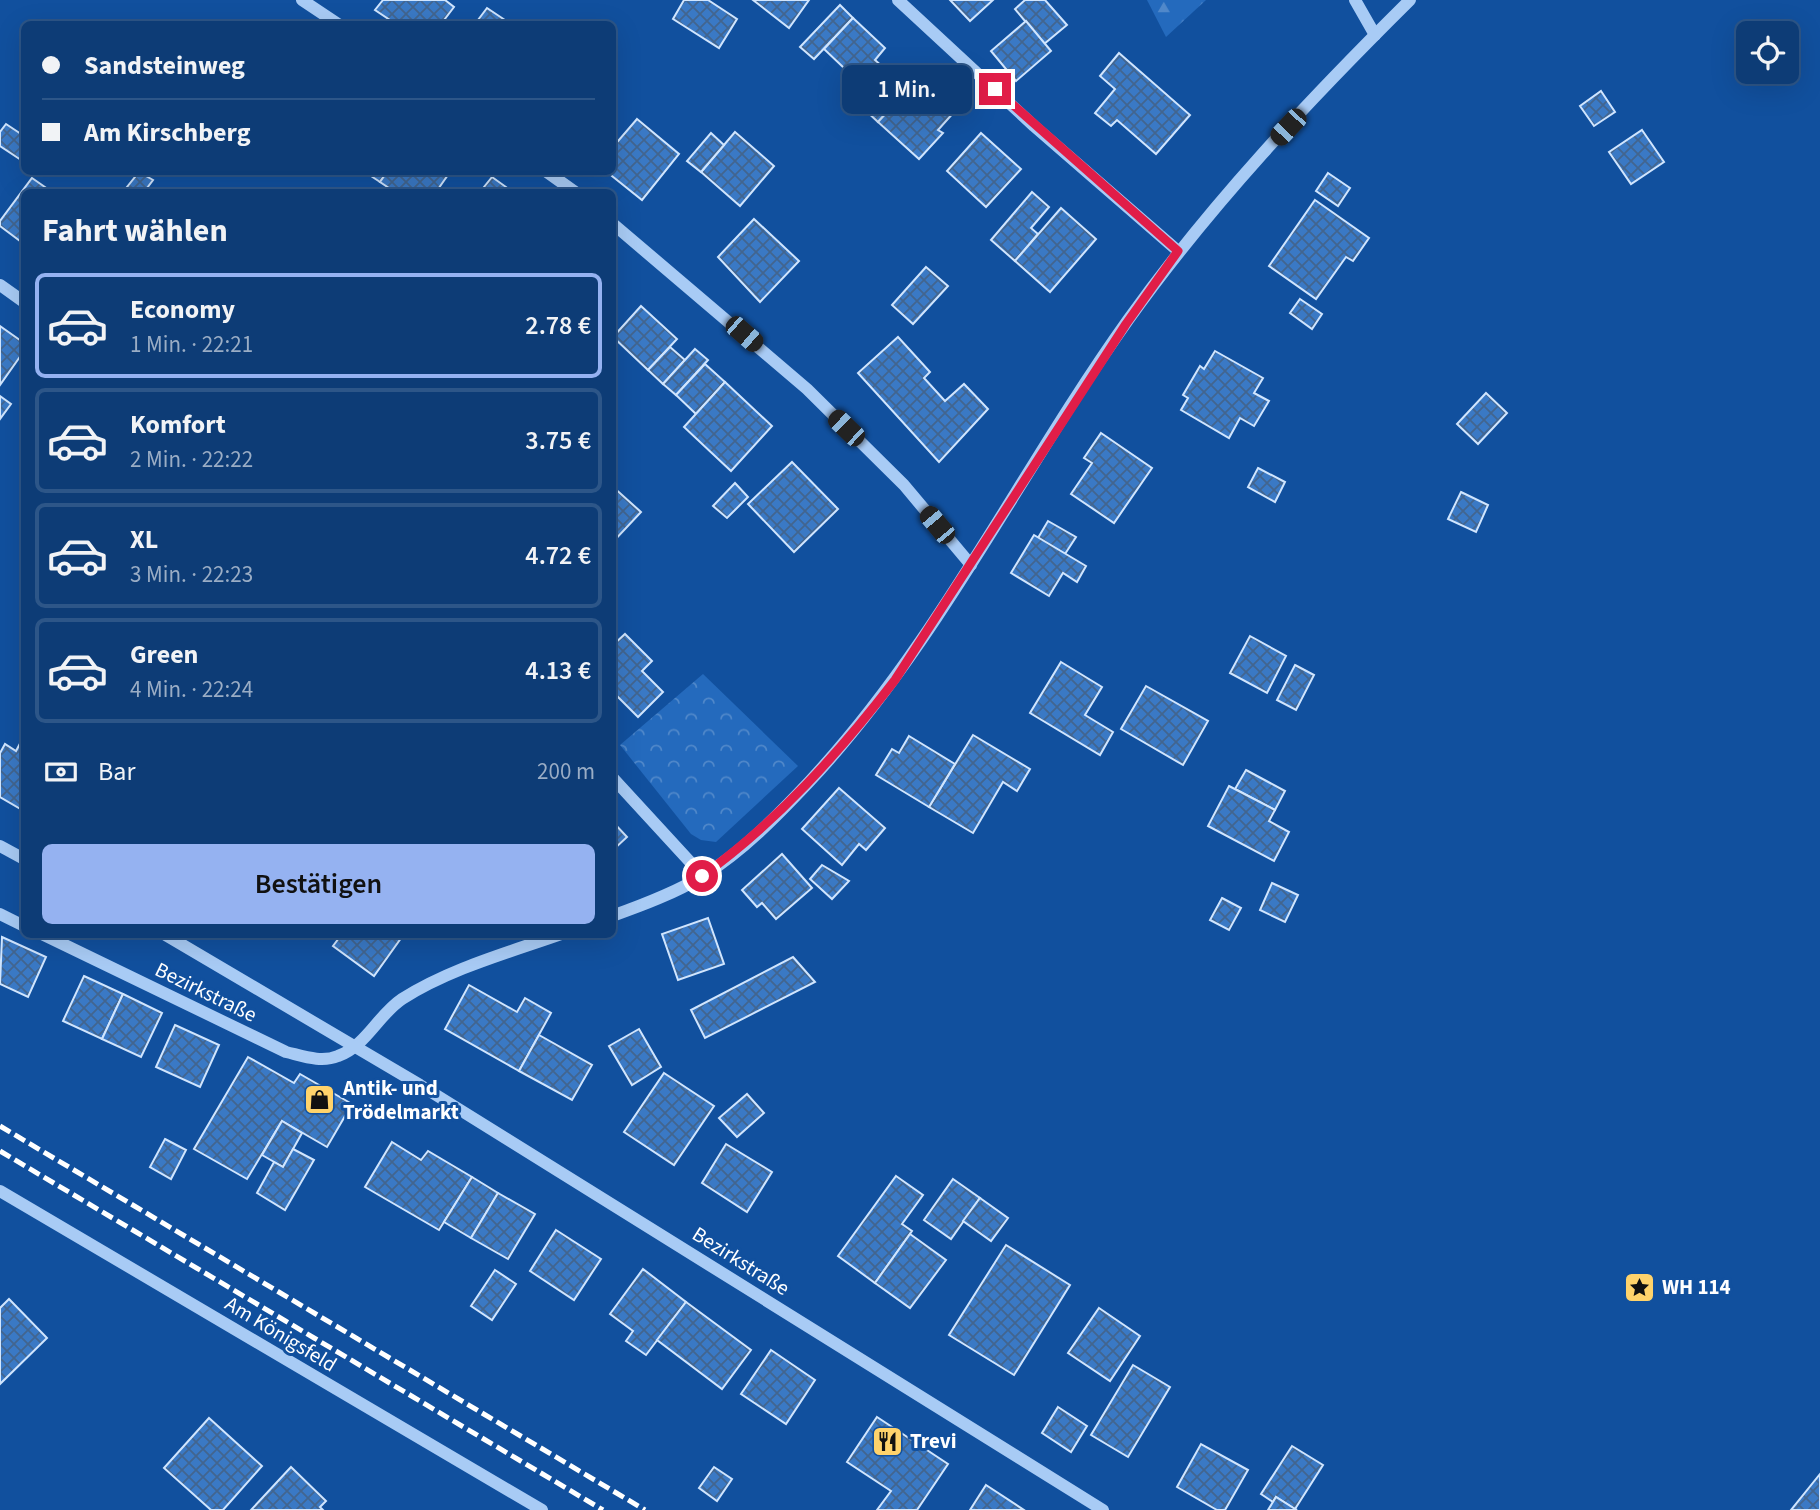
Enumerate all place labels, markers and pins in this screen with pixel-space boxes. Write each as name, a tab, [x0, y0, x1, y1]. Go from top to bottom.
place label: Antik- und Trödelmarkt	[342, 1073, 459, 1127]
shop icon: Antik- und Trödelmarkt	[303, 1083, 337, 1117]
place icon: WH 114	[1622, 1270, 1656, 1304]
place label: WH 114	[1662, 1272, 1731, 1302]
restaurant icon: Trevi	[870, 1424, 904, 1458]
place label: Trevi	[910, 1426, 956, 1456]

